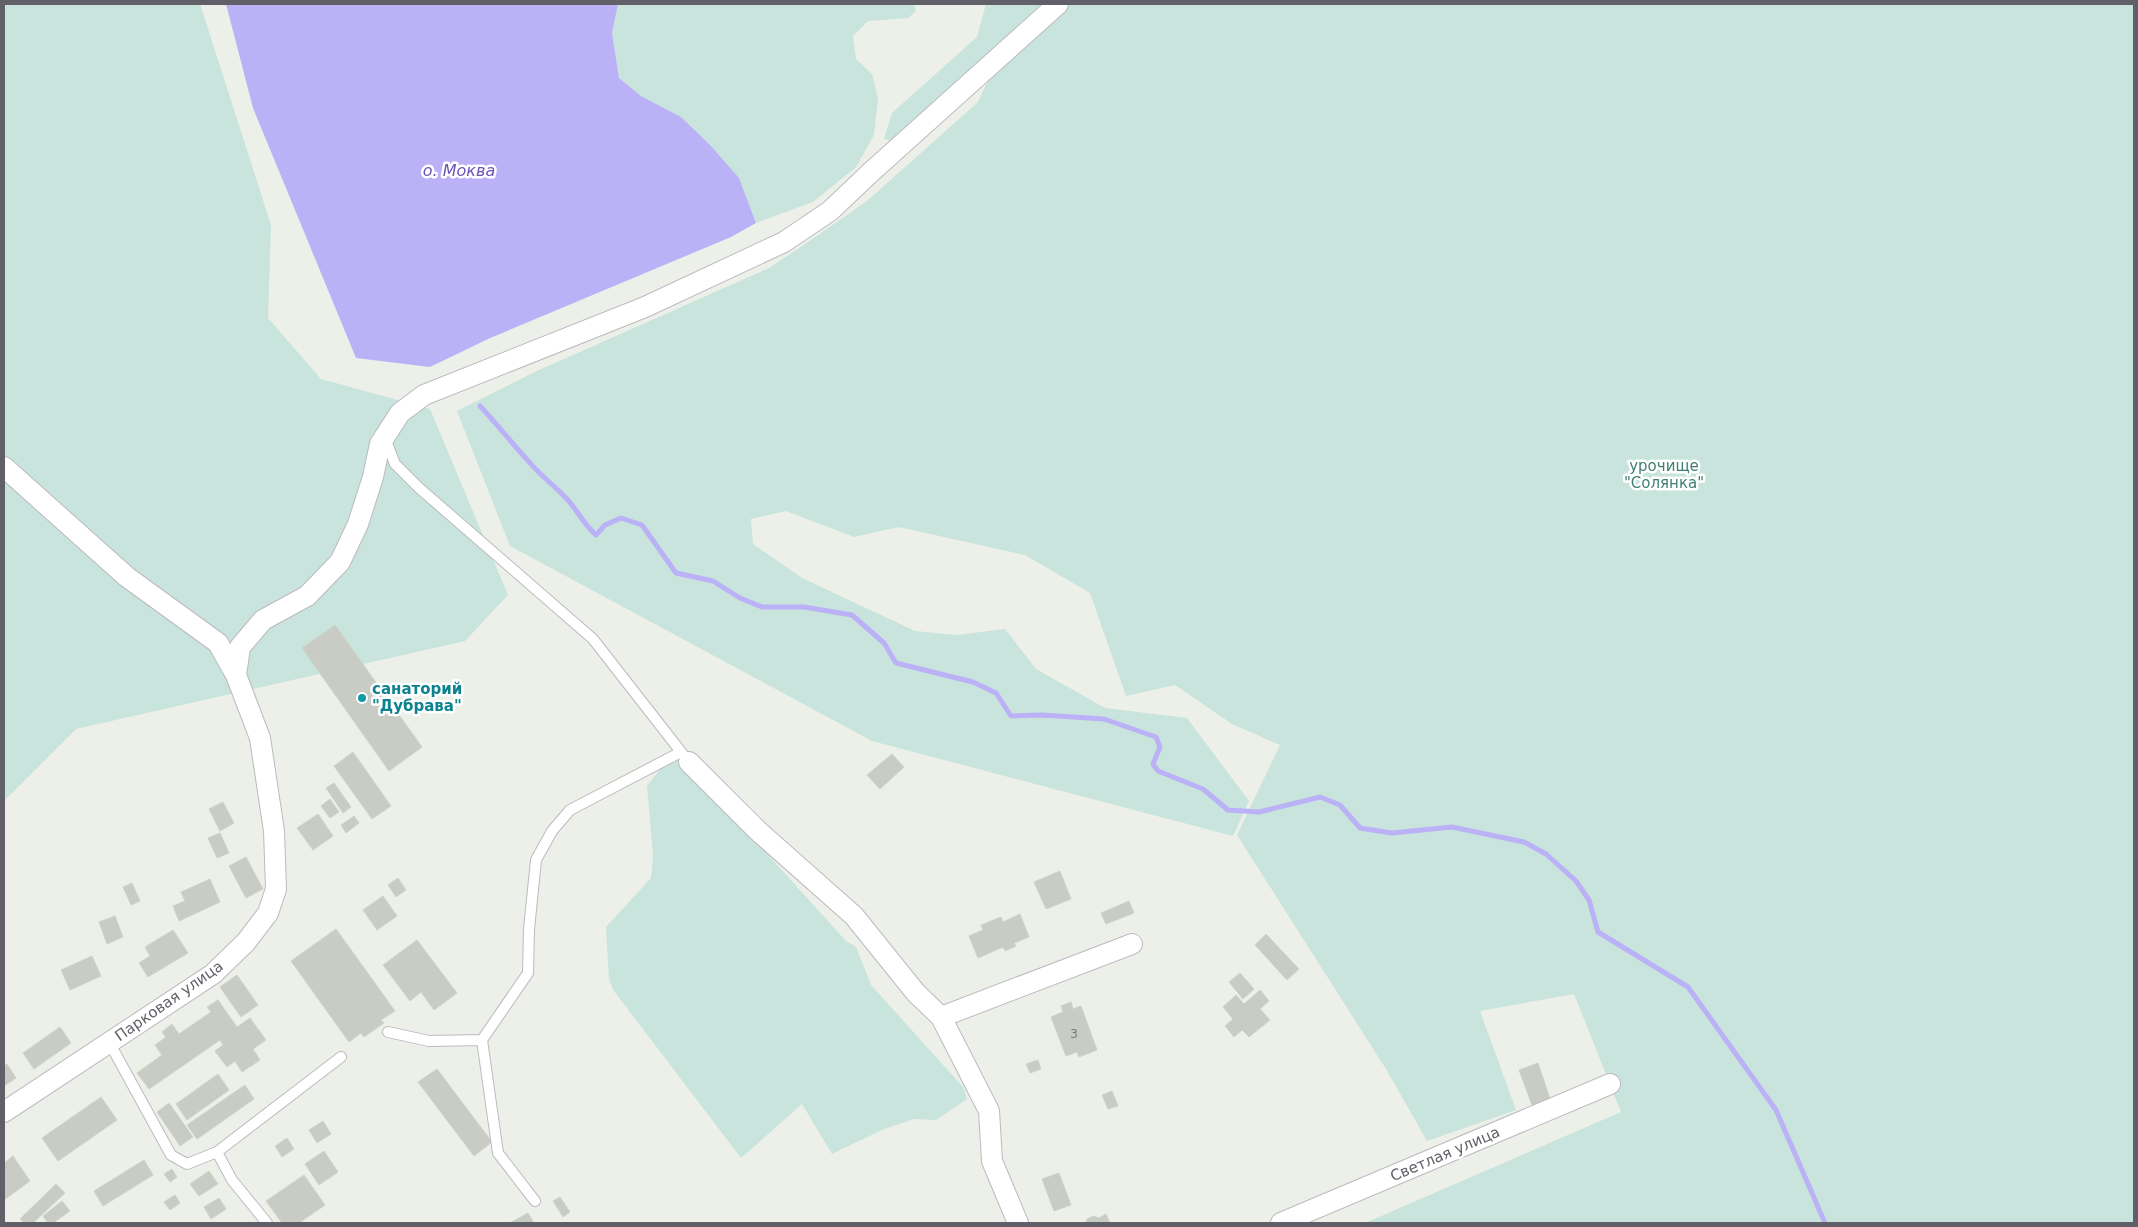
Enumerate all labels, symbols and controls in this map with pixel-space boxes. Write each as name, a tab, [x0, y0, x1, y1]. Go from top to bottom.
water label: о. Моква	[423, 161, 495, 180]
park label: урочище "Солянка"	[1624, 457, 1704, 492]
place label: санаторий "Дубрава"	[372, 680, 462, 715]
marker: санаторий "Дубрава"	[356, 692, 368, 704]
street label: Парковая улица	[112, 957, 226, 1045]
house number: 3	[1070, 1027, 1078, 1041]
street label: Светлая улица	[1387, 1123, 1503, 1185]

